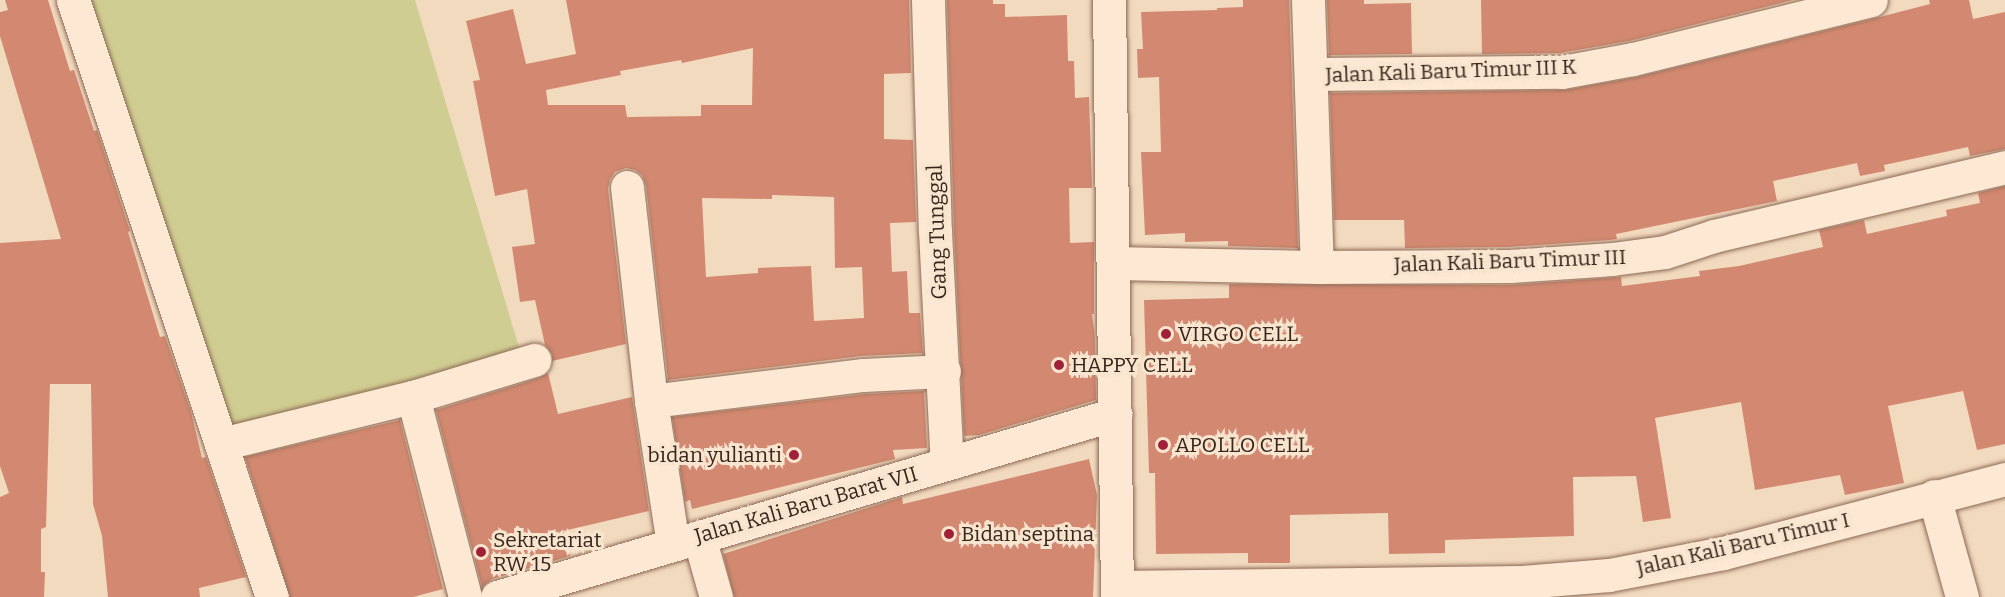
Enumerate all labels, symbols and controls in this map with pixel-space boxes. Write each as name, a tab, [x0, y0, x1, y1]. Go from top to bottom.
street label: Jalan Kali Baru Timur III K	[1325, 54, 1577, 88]
street label: Gang Tunggal	[922, 164, 952, 300]
street label: Jalan Kali Baru Timur III	[1393, 244, 1627, 278]
place label: VIRGO CELL	[1178, 321, 1298, 347]
marker: VIRGO CELL	[1159, 327, 1173, 341]
place label: HAPPY CELL	[1071, 352, 1193, 378]
marker: HAPPY CELL	[1052, 358, 1066, 372]
place label: APOLLO CELL	[1175, 432, 1309, 458]
marker: APOLLO CELL	[1156, 438, 1170, 452]
place label: bidan yulianti	[648, 442, 782, 468]
marker: bidan yulianti	[787, 448, 801, 462]
street label: Jalan Kali Baru Barat VII	[692, 461, 920, 549]
street label: Jalan Kali Baru Timur I	[1634, 507, 1852, 581]
place label: Bidan septina	[961, 521, 1094, 547]
place label: Sekretariat RW 15	[493, 527, 602, 577]
marker: Bidan septina	[942, 527, 956, 541]
marker: Sekretariat RW 15	[474, 545, 488, 559]

